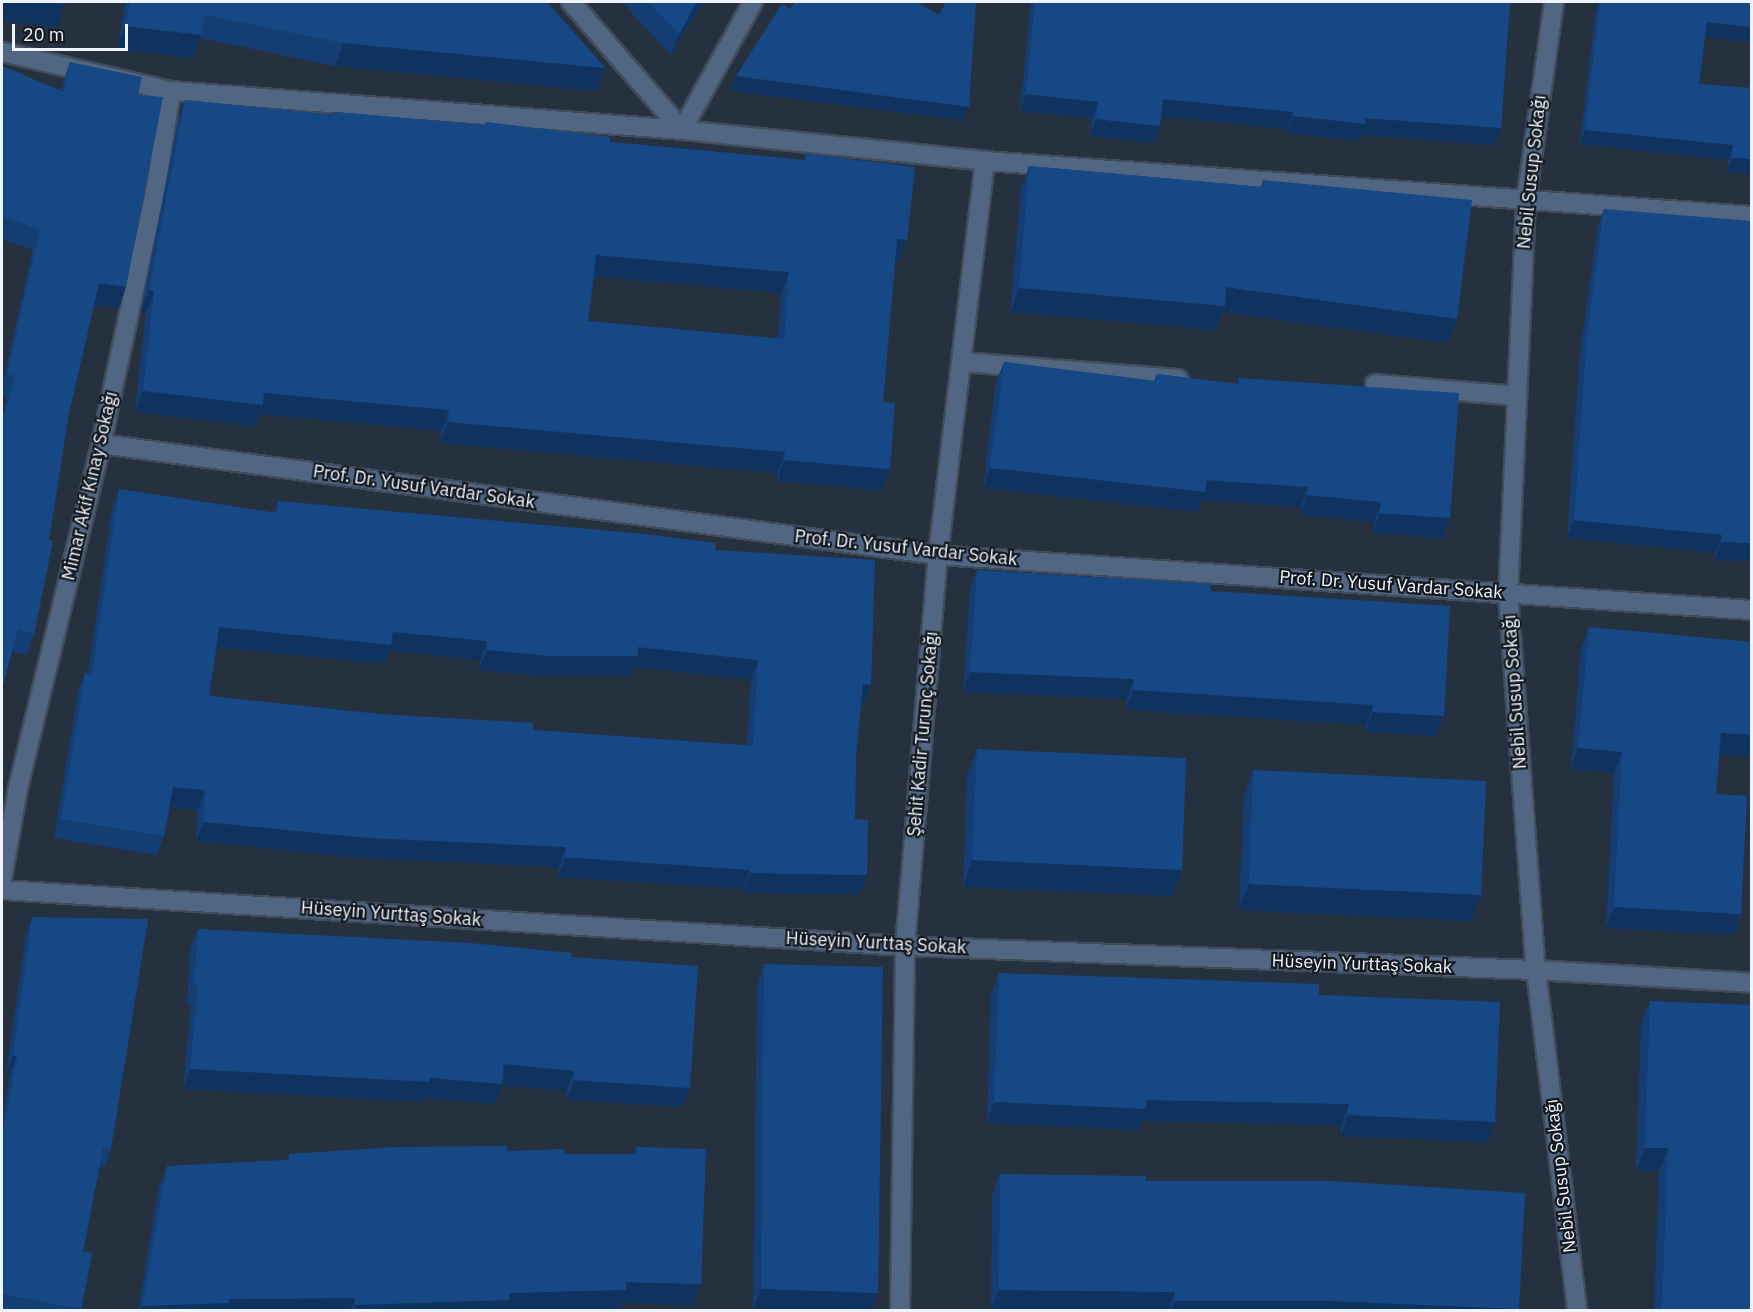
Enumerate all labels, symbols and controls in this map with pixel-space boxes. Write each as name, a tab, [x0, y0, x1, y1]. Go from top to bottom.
scale bar	[15, 12, 130, 50]
text: 20 m	[23, 23, 65, 46]
street label: Nebil Susup Sokağı	[1513, 94, 1551, 250]
street label: Mimar Akif Kınay Sokağı	[58, 389, 122, 583]
street label: Prof. Dr. Yusuf Vardar Sokak	[312, 461, 536, 513]
street label: Prof. Dr. Yusuf Vardar Sokak	[794, 526, 1018, 570]
street label: Prof. Dr. Yusuf Vardar Sokak	[1279, 566, 1503, 604]
street label: Nebil Susup Sokağı	[1499, 614, 1531, 770]
street label: Şehit Kadir Turunç Sokağı	[903, 631, 943, 837]
street label: Hüseyin Yurttaş Sokak	[300, 897, 482, 931]
street label: Hüseyin Yurttaş Sokak	[785, 927, 967, 959]
street label: Hüseyin Yurttaş Sokak	[1271, 950, 1453, 978]
street label: Nebil Susup Sokağı	[1541, 1098, 1581, 1254]

